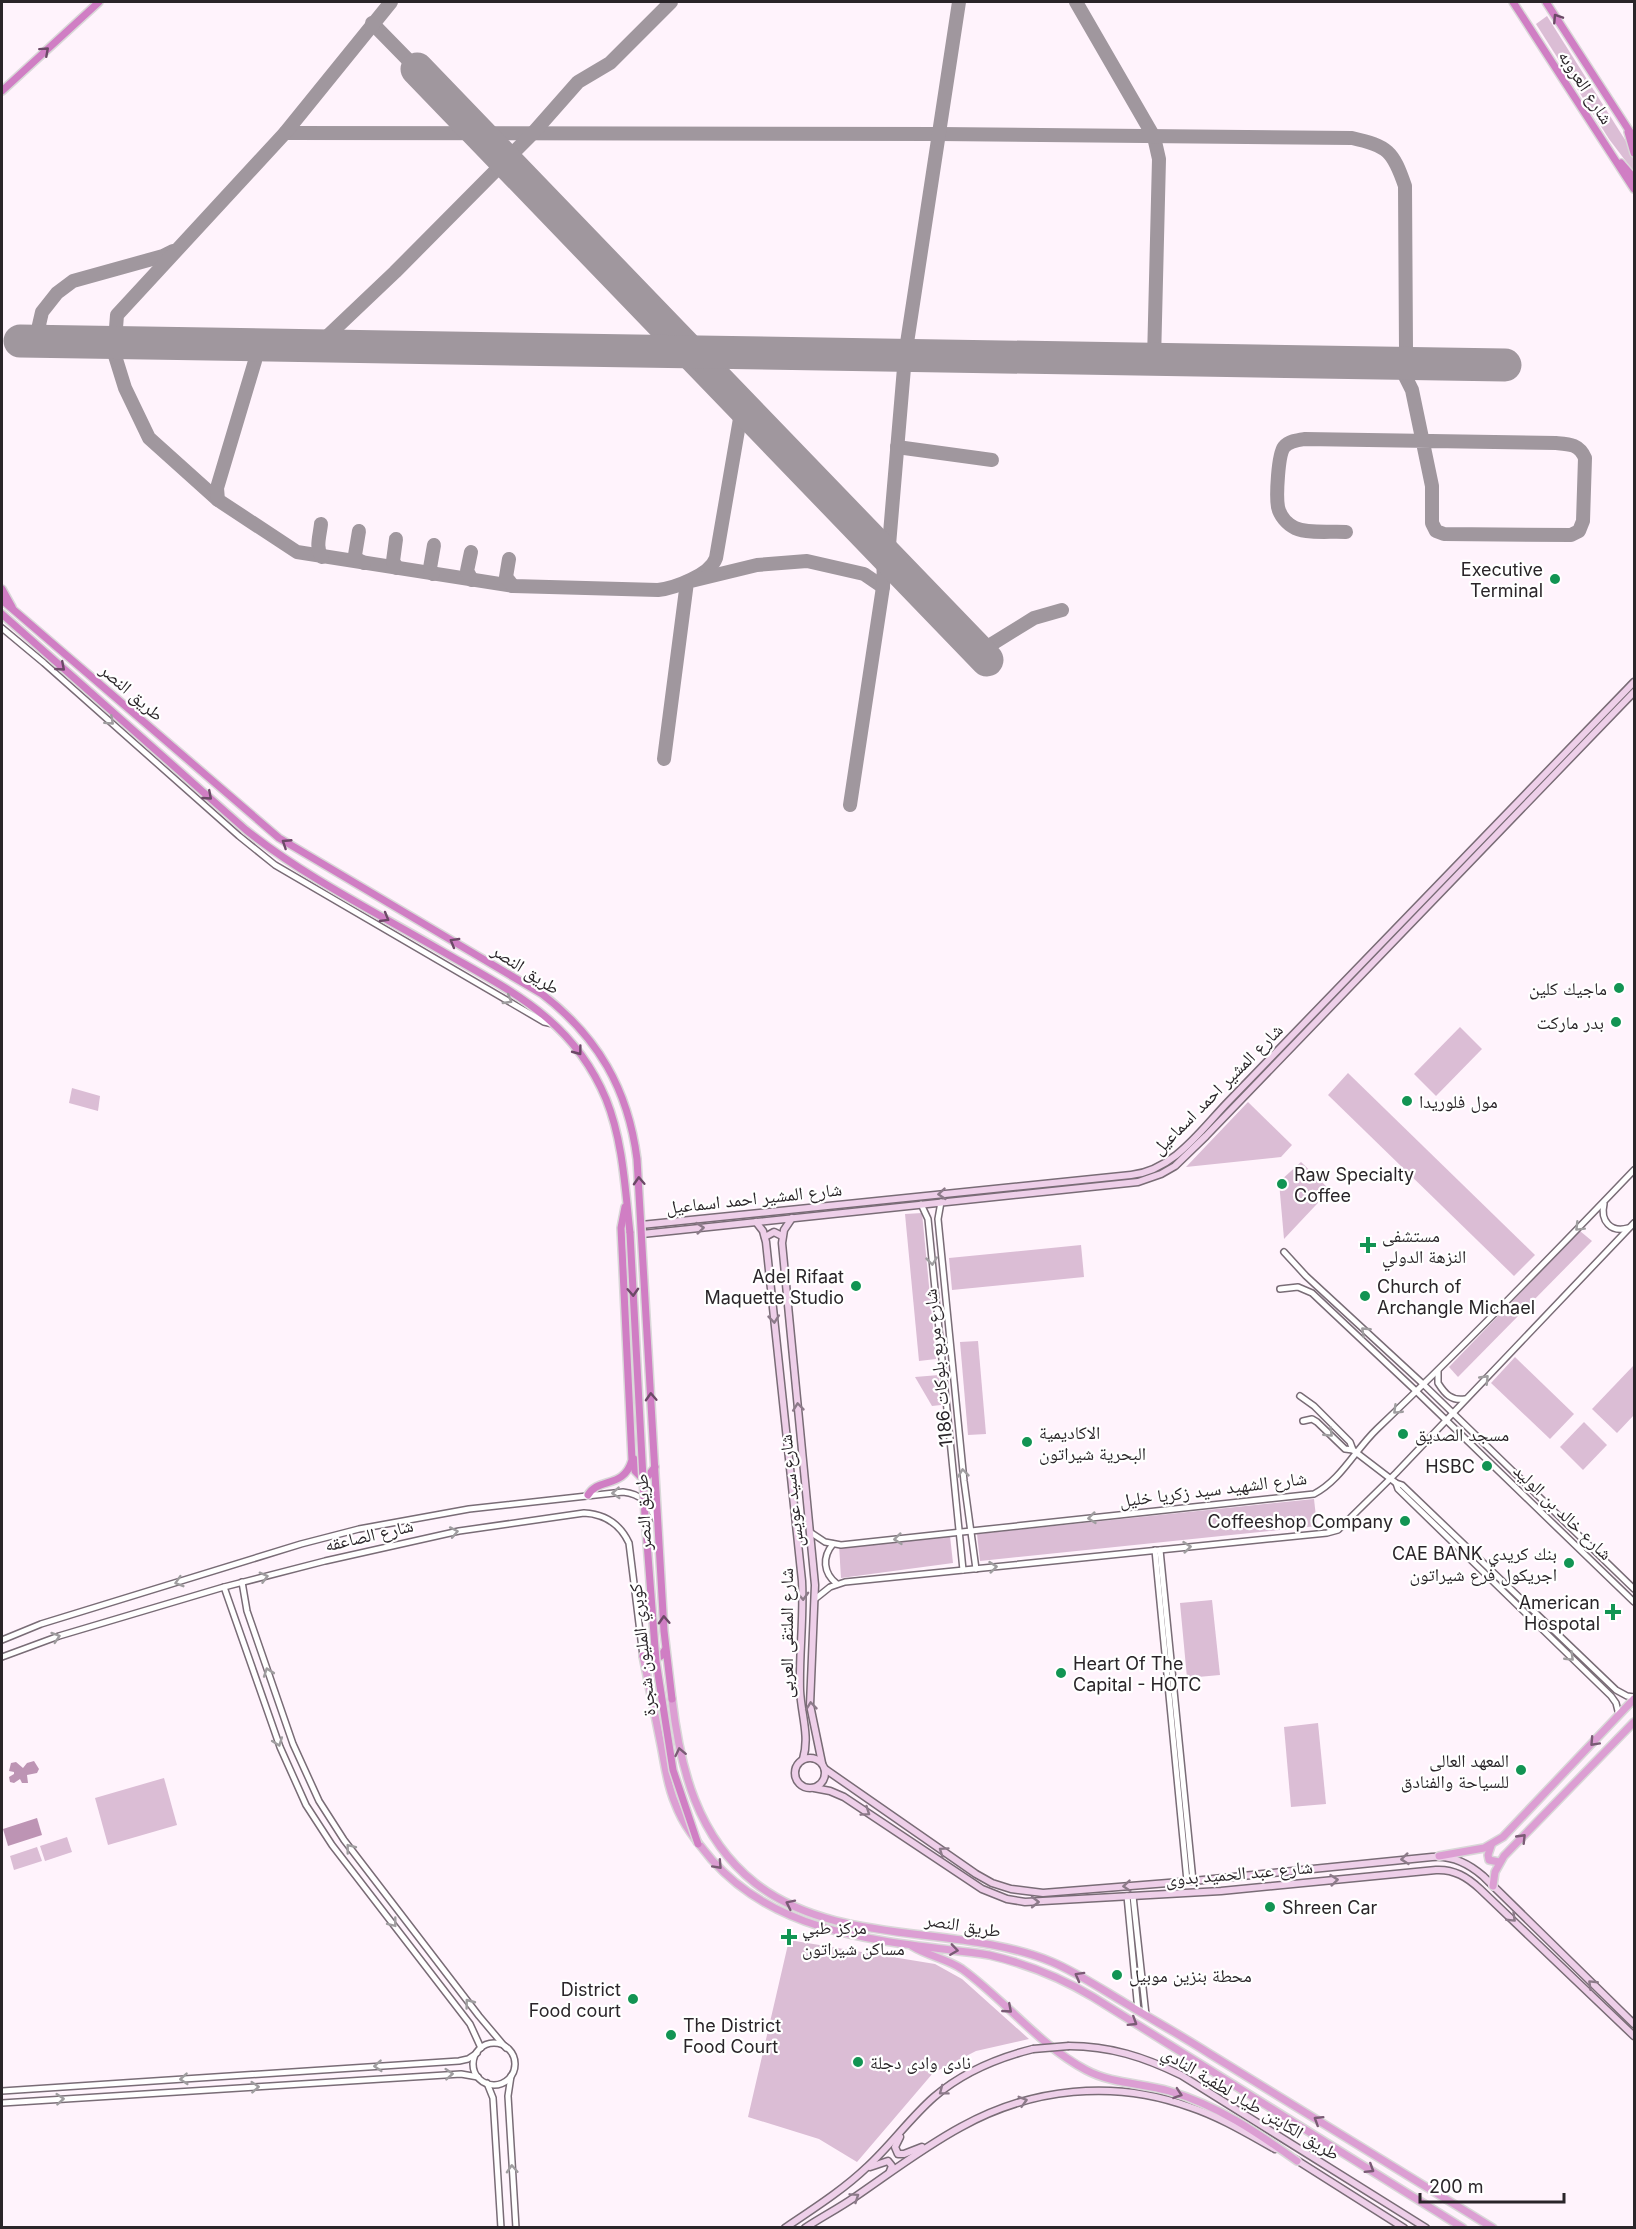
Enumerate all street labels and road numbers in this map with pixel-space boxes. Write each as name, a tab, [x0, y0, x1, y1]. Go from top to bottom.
street label: شارع العروبه	[1554, 46, 1618, 128]
street label: طريق النصر	[95, 658, 168, 726]
street label: طريق النصر	[487, 939, 564, 999]
street label: شارع المشير احمد اسماعيل	[1147, 1019, 1288, 1160]
street label: شارع المشير احمد اسماعيل	[665, 1178, 843, 1219]
street label: شارع مربع بلوكات 1186	[919, 1288, 959, 1448]
street label: شارع سيد عويس	[775, 1434, 808, 1548]
street label: شارع خالد بن الوليد	[1509, 1460, 1617, 1565]
street label: شارع الشهيد سيد زكريا خليل	[1118, 1467, 1308, 1512]
street label: طريق النصر	[631, 1473, 657, 1552]
street label: شارع الصاعقه	[323, 1515, 416, 1556]
street label: شارع الملتقى العربى	[776, 1568, 798, 1698]
street label: كوبري المليون شجرة	[625, 1582, 664, 1717]
street label: شارع عبد الحميد بدوى	[1164, 1856, 1314, 1891]
street label: طريق النصر	[922, 1908, 1002, 1942]
street label: طريق الكابتن طيار لطفية النادي	[1156, 2042, 1343, 2168]

